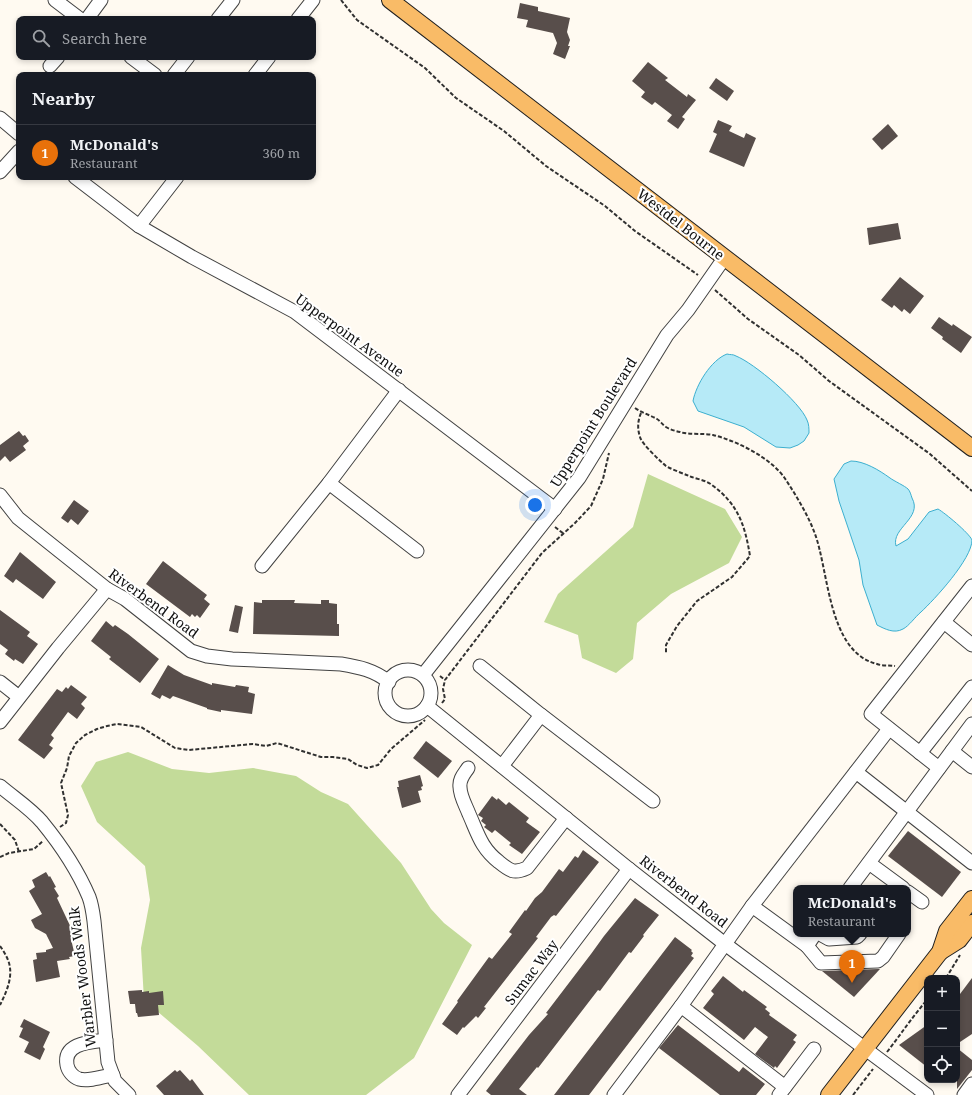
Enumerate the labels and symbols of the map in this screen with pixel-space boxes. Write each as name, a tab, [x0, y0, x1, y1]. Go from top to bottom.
street label: Westdel Bourne	[633, 184, 729, 264]
street label: Upperpoint Avenue	[292, 289, 408, 381]
street label: Upperpoint Boulevard	[545, 353, 641, 490]
your location	[525, 495, 545, 515]
street label: Riverbend Road	[105, 564, 203, 642]
street label: Riverbend Road	[636, 851, 732, 932]
street label: Warbler Woods Walk	[64, 905, 100, 1048]
street label: Sumac Way	[500, 935, 562, 1009]
pin: 1	[839, 950, 865, 983]

